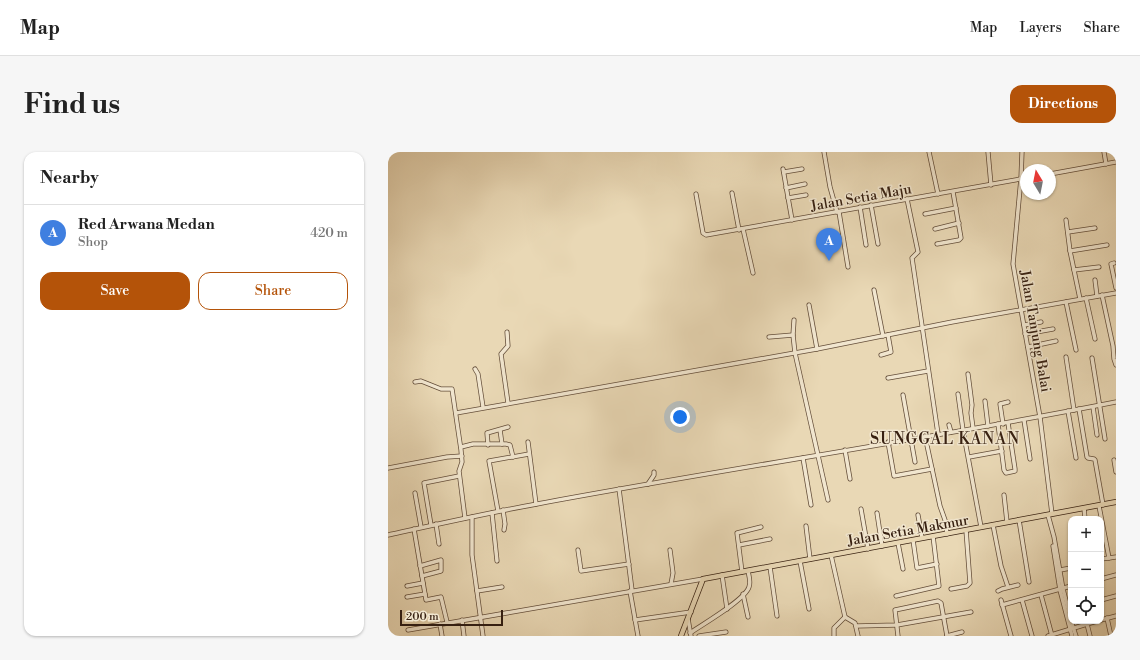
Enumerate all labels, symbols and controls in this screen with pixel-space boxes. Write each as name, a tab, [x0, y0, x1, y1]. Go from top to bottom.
text: Map	[20, 16, 60, 40]
text: Map	[970, 19, 997, 37]
text: Layers	[1019, 19, 1062, 37]
text: Share	[1084, 19, 1120, 37]
button: Directions	[1010, 85, 1116, 123]
text: Find us	[24, 87, 120, 122]
north arrow	[1020, 164, 1056, 200]
text: Nearby	[40, 167, 99, 189]
street label: Jalan Setia Maju	[808, 180, 913, 216]
text: Red Arwana Medan	[78, 215, 215, 234]
text: A	[48, 225, 58, 241]
text: 420 m	[310, 225, 348, 241]
pin: A	[816, 228, 842, 261]
text: Shop	[78, 234, 108, 250]
street label: Jalan Tanjung Balai	[1015, 268, 1055, 394]
button: Save	[40, 272, 190, 310]
button: Share	[198, 272, 348, 310]
your location	[670, 407, 690, 427]
district label: SUNGGAL KANAN	[870, 429, 1020, 449]
street label: Jalan Setia Makmur	[845, 511, 970, 551]
map controls	[1068, 516, 1104, 624]
button: +	[1068, 516, 1104, 552]
button: −	[1068, 552, 1104, 588]
button: locate	[1068, 588, 1104, 624]
scale bar	[400, 608, 503, 627]
text: 200 m	[406, 610, 439, 624]

